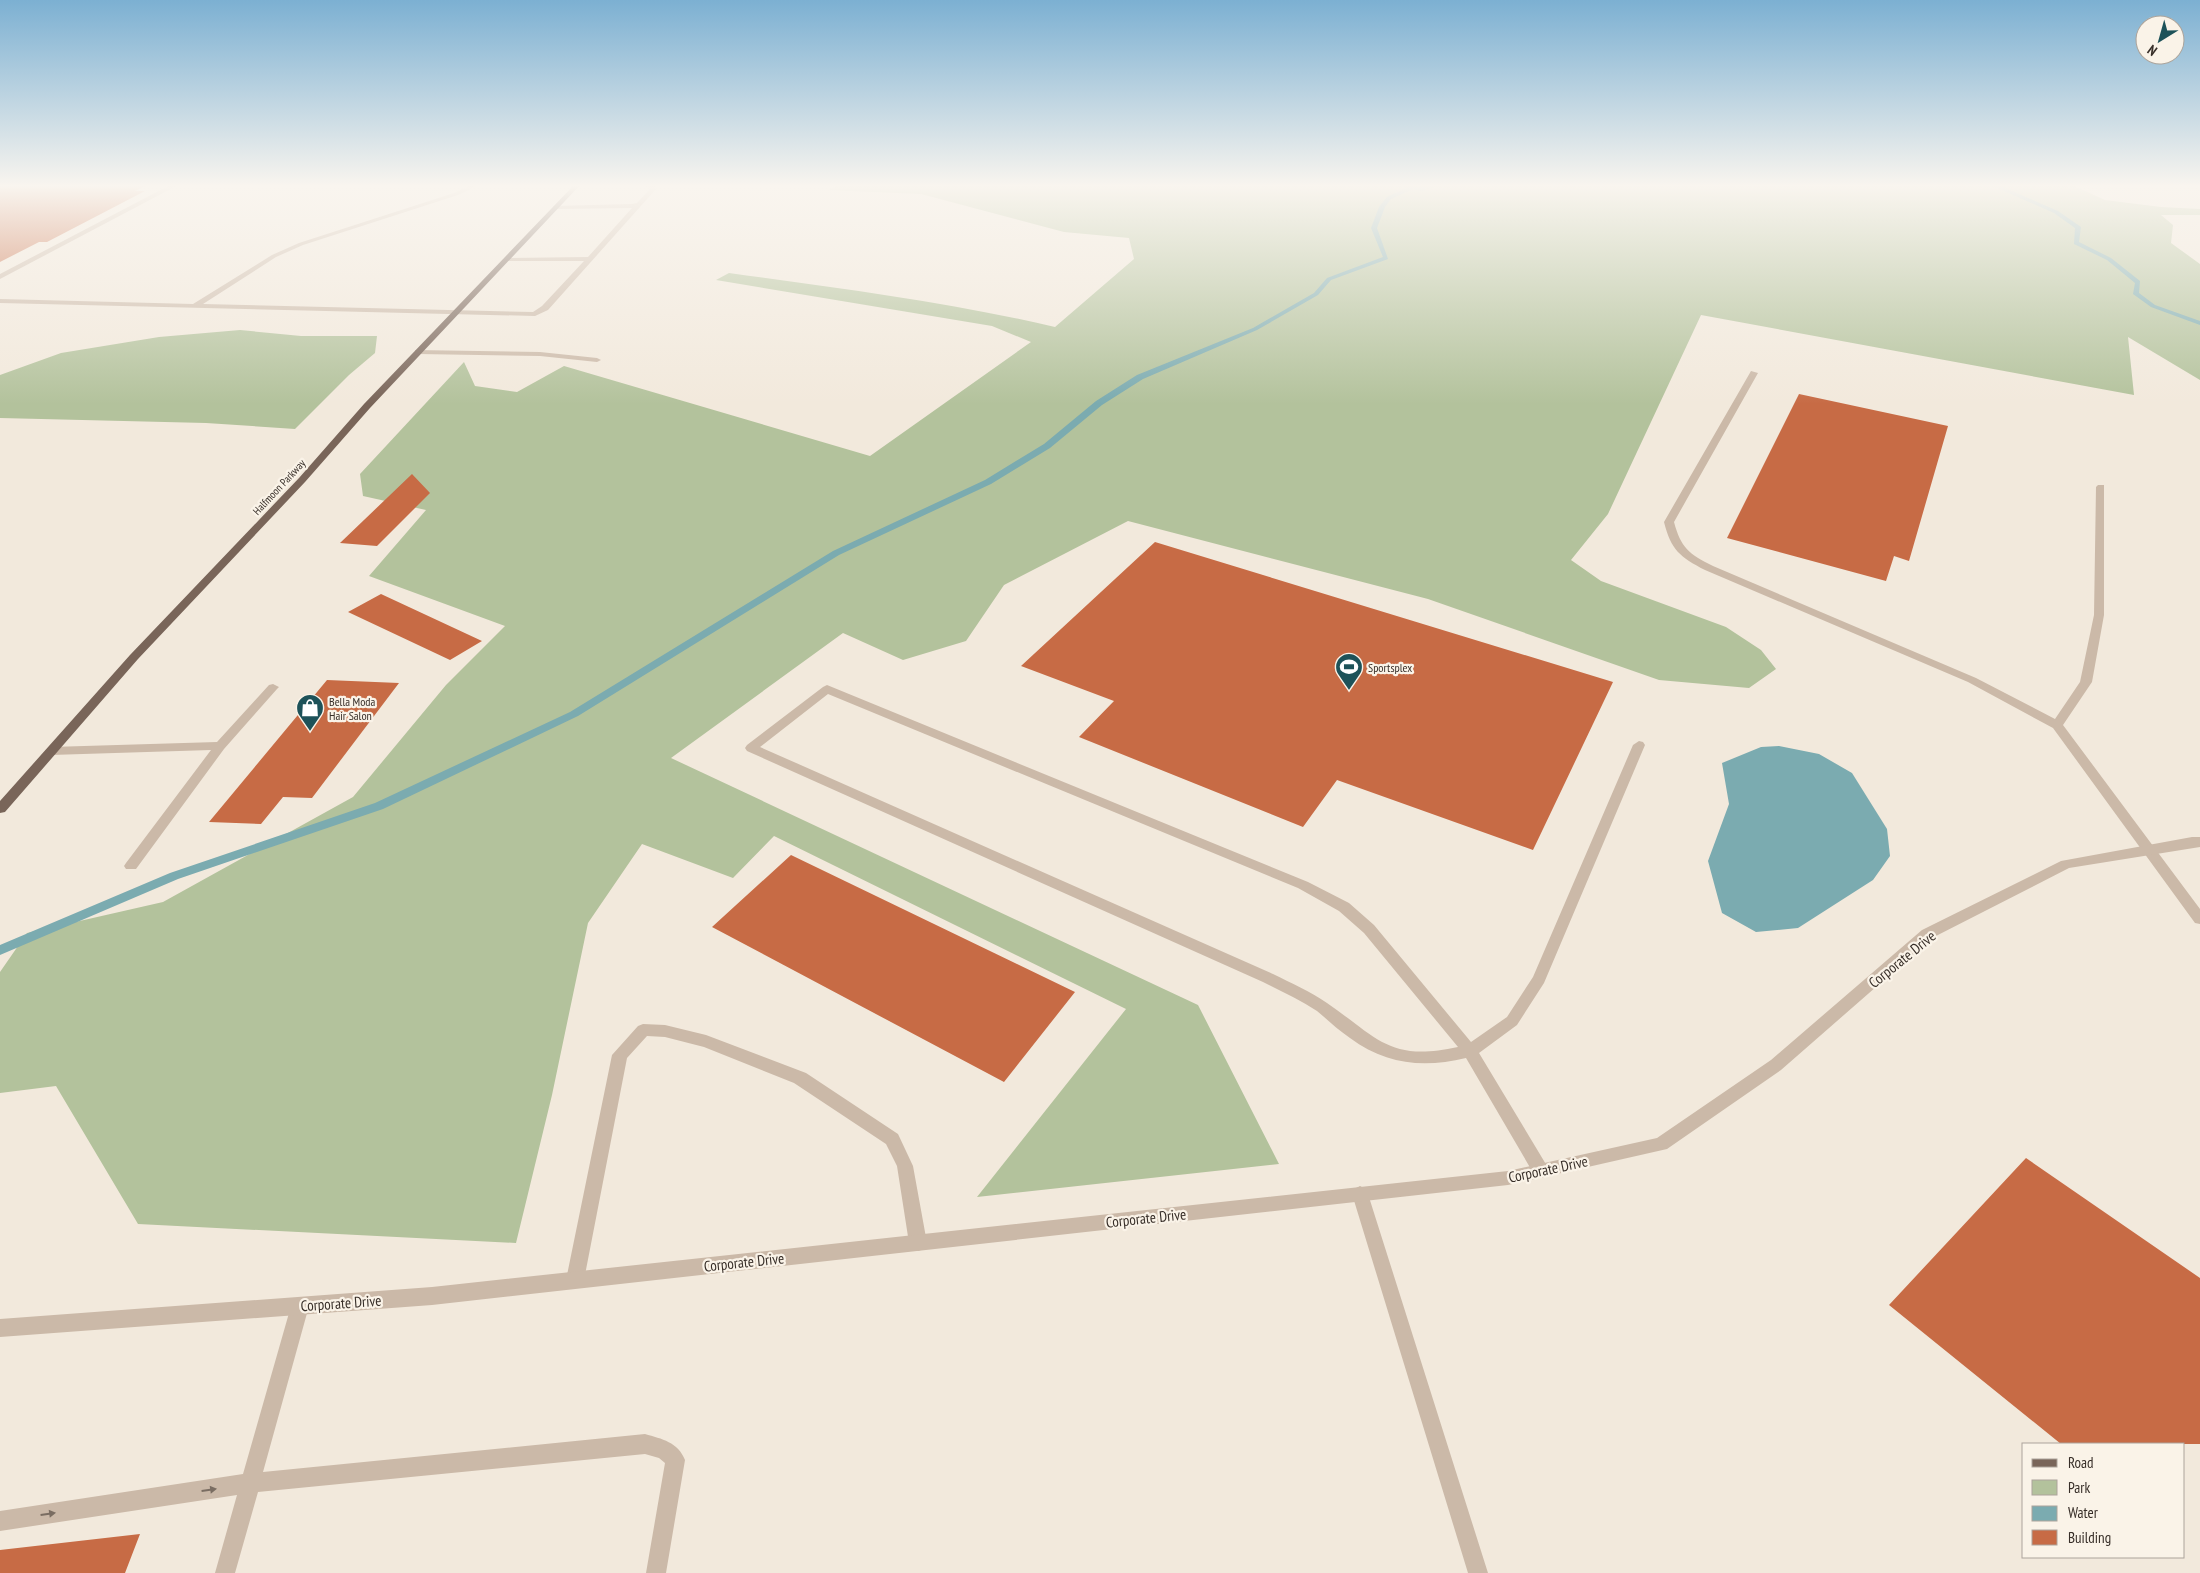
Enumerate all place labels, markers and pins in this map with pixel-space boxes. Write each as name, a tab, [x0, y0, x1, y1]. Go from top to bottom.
sports icon: Sportsplex	[1334, 652, 1364, 691]
place label: Sportsplex	[1368, 660, 1412, 675]
shop icon: Bella Moda Hair Salon	[295, 693, 325, 732]
place label: Bella Moda Hair Salon	[329, 694, 376, 723]

